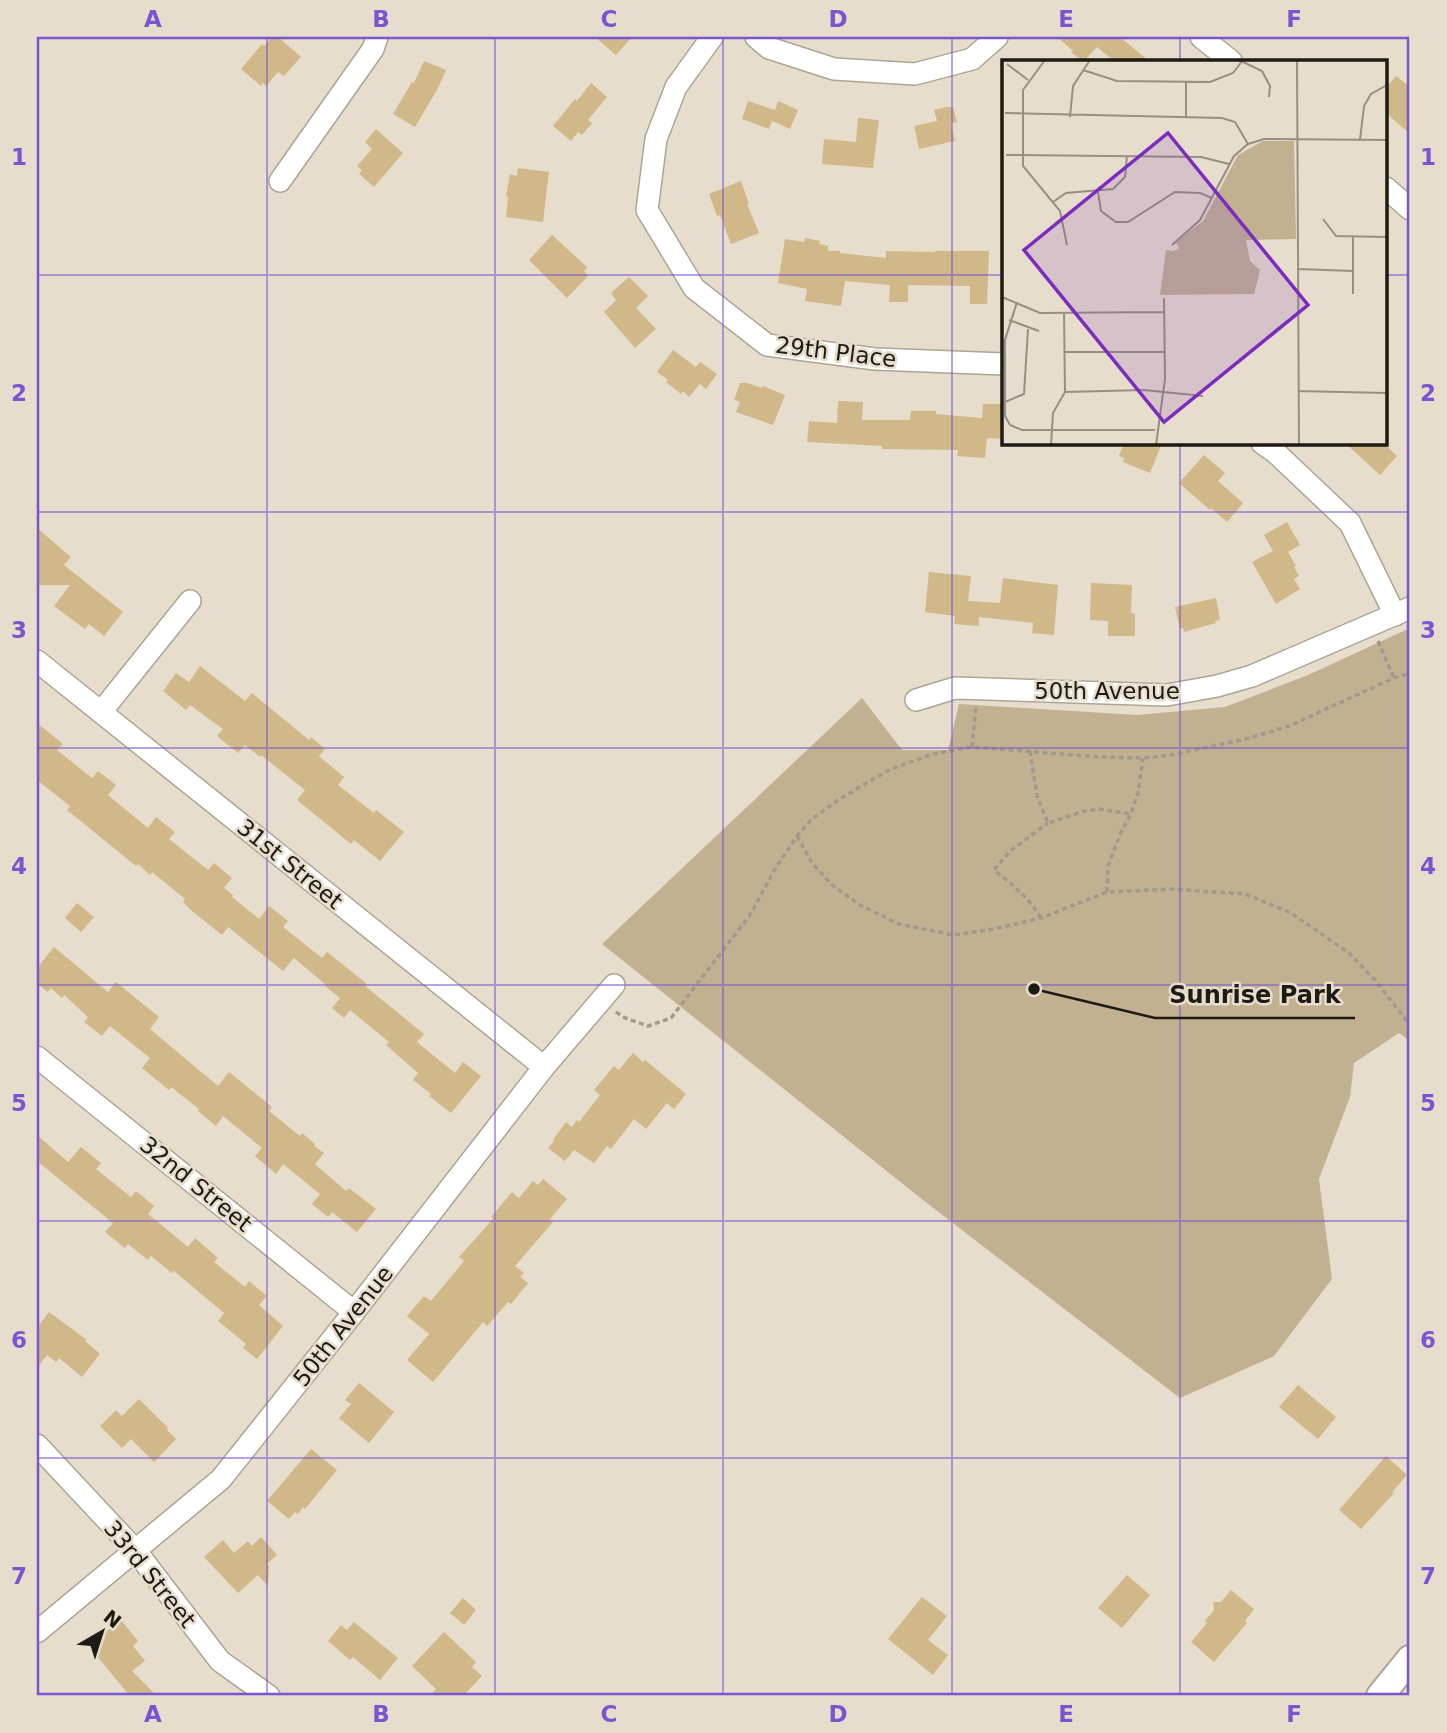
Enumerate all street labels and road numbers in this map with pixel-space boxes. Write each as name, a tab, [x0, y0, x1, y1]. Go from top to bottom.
street label: 29th Place	[774, 332, 898, 372]
street label: 50th Avenue	[1034, 678, 1180, 704]
street label: 31st Street	[232, 814, 348, 914]
street label: 32nd Street	[135, 1131, 257, 1237]
street label: 50th Avenue	[288, 1261, 398, 1391]
street label: 33rd Street	[99, 1515, 201, 1633]

